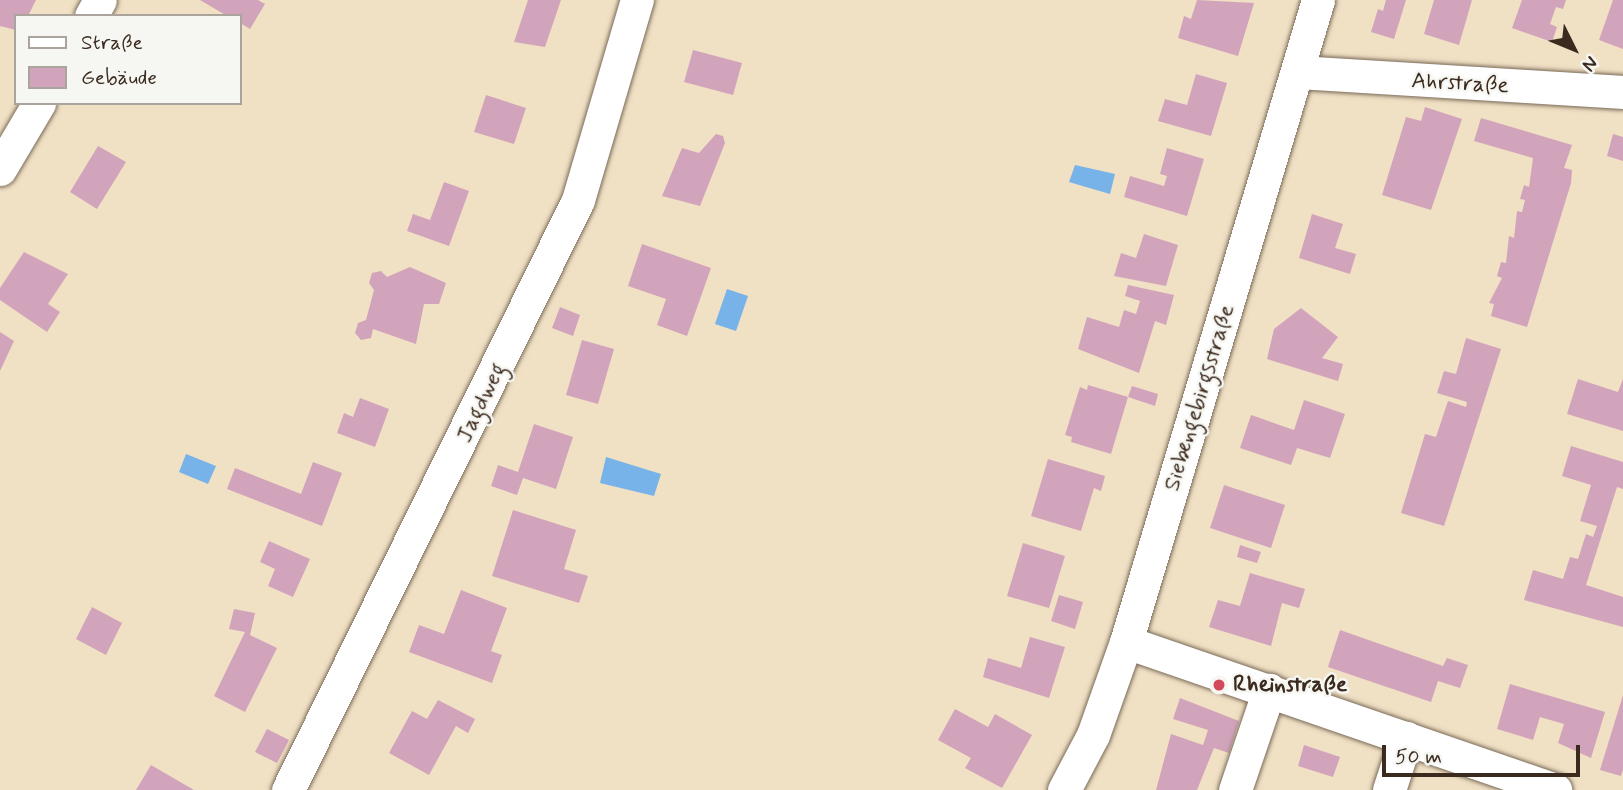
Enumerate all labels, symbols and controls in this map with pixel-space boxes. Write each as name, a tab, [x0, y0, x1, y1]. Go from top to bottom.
legend	[14, 14, 242, 105]
north arrow	[1539, 14, 1609, 84]
text: Straße	[81, 29, 143, 57]
text: N	[1576, 51, 1603, 77]
text: Gebäude	[81, 64, 157, 92]
street label: Ahrstraße	[1411, 68, 1509, 100]
street label: Siebengebirgsstraße	[1159, 302, 1241, 494]
street label: Jagdweg	[451, 359, 513, 447]
place label: Rheinstraße	[1233, 671, 1347, 699]
marker: Rheinstraße	[1211, 677, 1227, 693]
scale bar	[1385, 730, 1583, 774]
text: 50 m	[1395, 743, 1442, 771]

